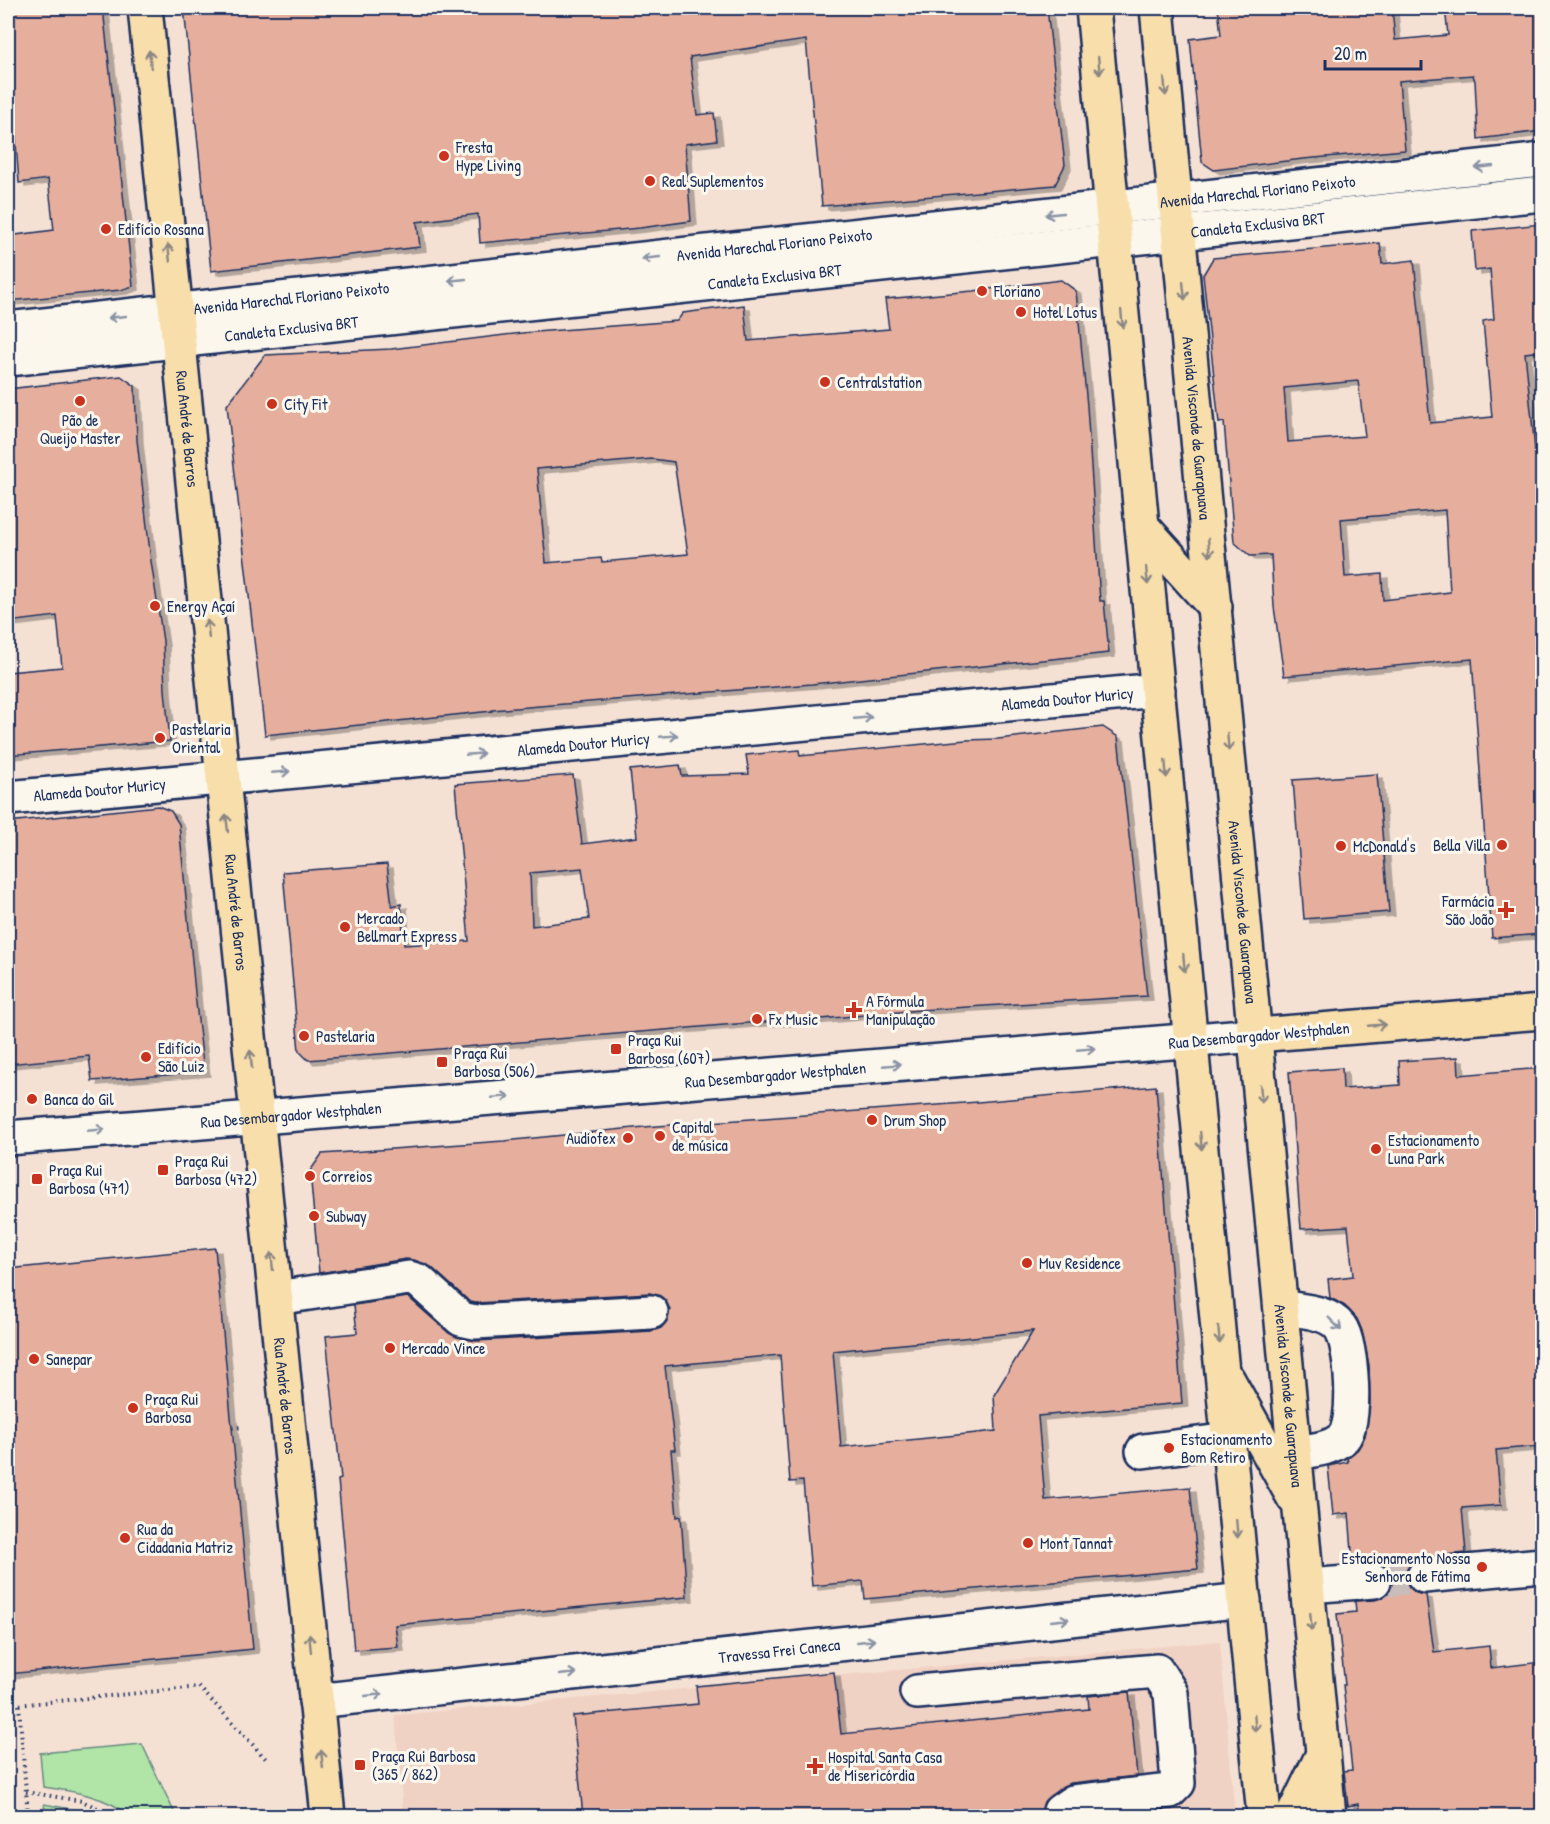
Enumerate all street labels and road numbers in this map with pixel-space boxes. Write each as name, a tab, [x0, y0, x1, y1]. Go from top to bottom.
street label: Avenida Marechal Floriano Peixoto	[1159, 170, 1357, 213]
street label: Canaleta Exclusiva BRT	[1190, 206, 1327, 243]
street label: Avenida Marechal Floriano Peixoto	[675, 223, 874, 266]
street label: Canaleta Exclusiva BRT	[706, 258, 843, 295]
street label: Avenida Marechal Floriano Peixoto	[192, 276, 391, 319]
street label: Canaleta Exclusiva BRT	[223, 310, 360, 347]
street label: Avenida Visconde de Guarapuava	[1177, 335, 1217, 521]
street label: Rua André de Barros	[171, 370, 204, 488]
street label: Alameda Doutor Muricy	[1000, 681, 1135, 716]
street label: Alameda Doutor Muricy	[516, 727, 651, 761]
street label: Alameda Doutor Muricy	[32, 772, 167, 807]
street label: Avenida Visconde de Guarapuava	[1223, 819, 1263, 1005]
street label: Rua André de Barros	[220, 853, 253, 972]
street label: Rua Desembargador Westphalen	[1168, 1016, 1350, 1054]
street label: Rua Desembargador Westphalen	[684, 1056, 867, 1093]
street label: Rua Desembargador Westphalen	[200, 1096, 383, 1133]
street label: Avenida Visconde de Guarapuava	[1269, 1303, 1309, 1488]
street label: Rua André de Barros	[269, 1337, 302, 1455]
street label: Travessa Frei Caneca	[717, 1633, 841, 1668]

